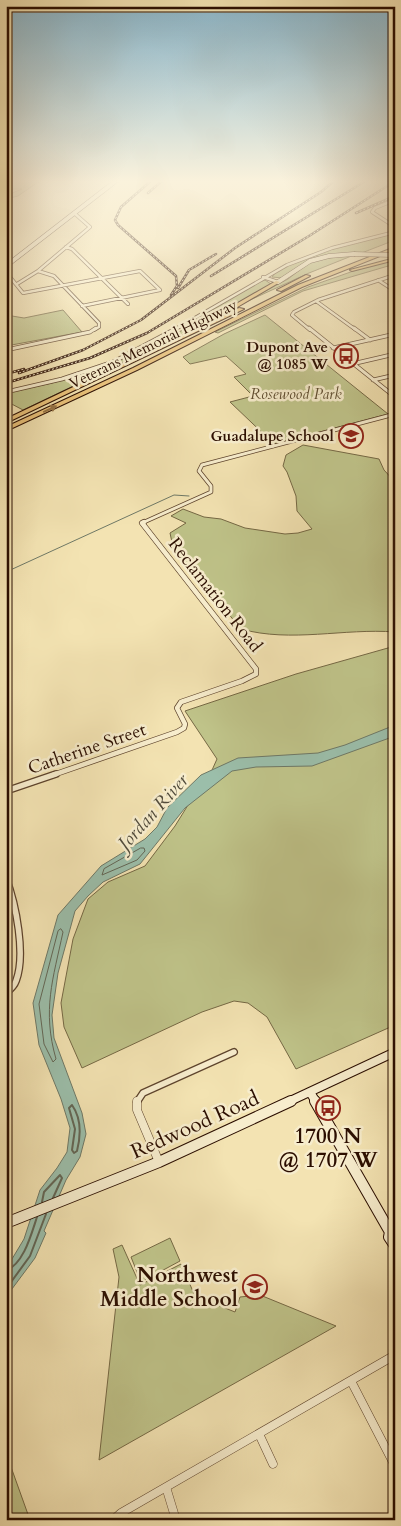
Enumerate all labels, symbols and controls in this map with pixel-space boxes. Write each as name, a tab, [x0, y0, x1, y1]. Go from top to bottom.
street label: Veterans Memorial Highway	[66, 295, 240, 393]
place label: Dupont Ave @ 1085 W	[246, 337, 329, 374]
bus stop icon: Dupont Ave @ 1085 W	[333, 343, 359, 369]
park label: Rosewood Park	[250, 384, 342, 404]
one-way arrow	[43, 404, 57, 412]
school or university icon: Guadalupe School	[338, 423, 364, 449]
place label: Guadalupe School	[210, 426, 335, 446]
street label: Reclamation Road	[162, 532, 268, 658]
street label: Catherine Street	[25, 717, 150, 781]
water label: Jordan River	[109, 768, 195, 859]
street label: Redwood Road	[126, 1084, 264, 1166]
bus stop icon: 1700 N @ 1707 W	[315, 1095, 341, 1121]
place label: 1700 N @ 1707 W	[278, 1122, 379, 1175]
place label: Northwest Middle School	[100, 1261, 239, 1314]
school or university icon: Northwest Middle School	[242, 1274, 268, 1300]

